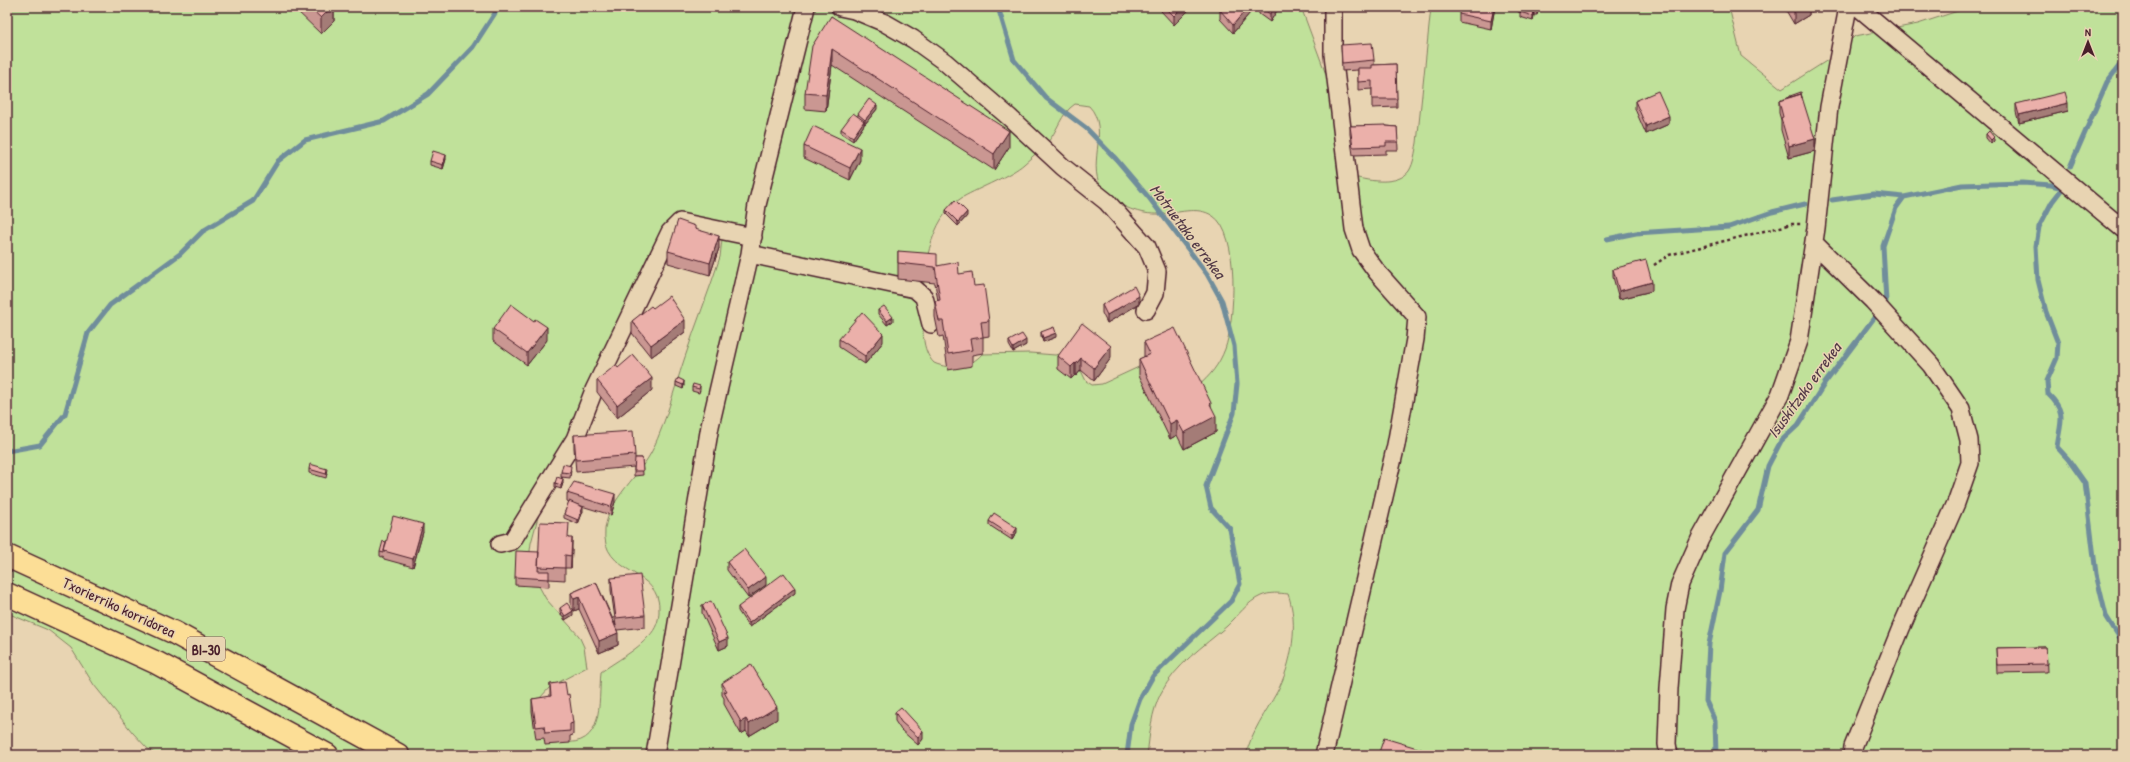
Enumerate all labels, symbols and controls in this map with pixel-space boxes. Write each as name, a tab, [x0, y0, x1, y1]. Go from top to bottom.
north arrow	[2068, 22, 2108, 62]
text: N	[2085, 25, 2091, 39]
water label: Motruetako errekea	[1145, 179, 1232, 284]
water label: Isuskitzako errekea	[1762, 337, 1847, 442]
street label: Txorierriko korridorea	[59, 572, 179, 642]
road number: BI-30	[187, 637, 225, 661]

